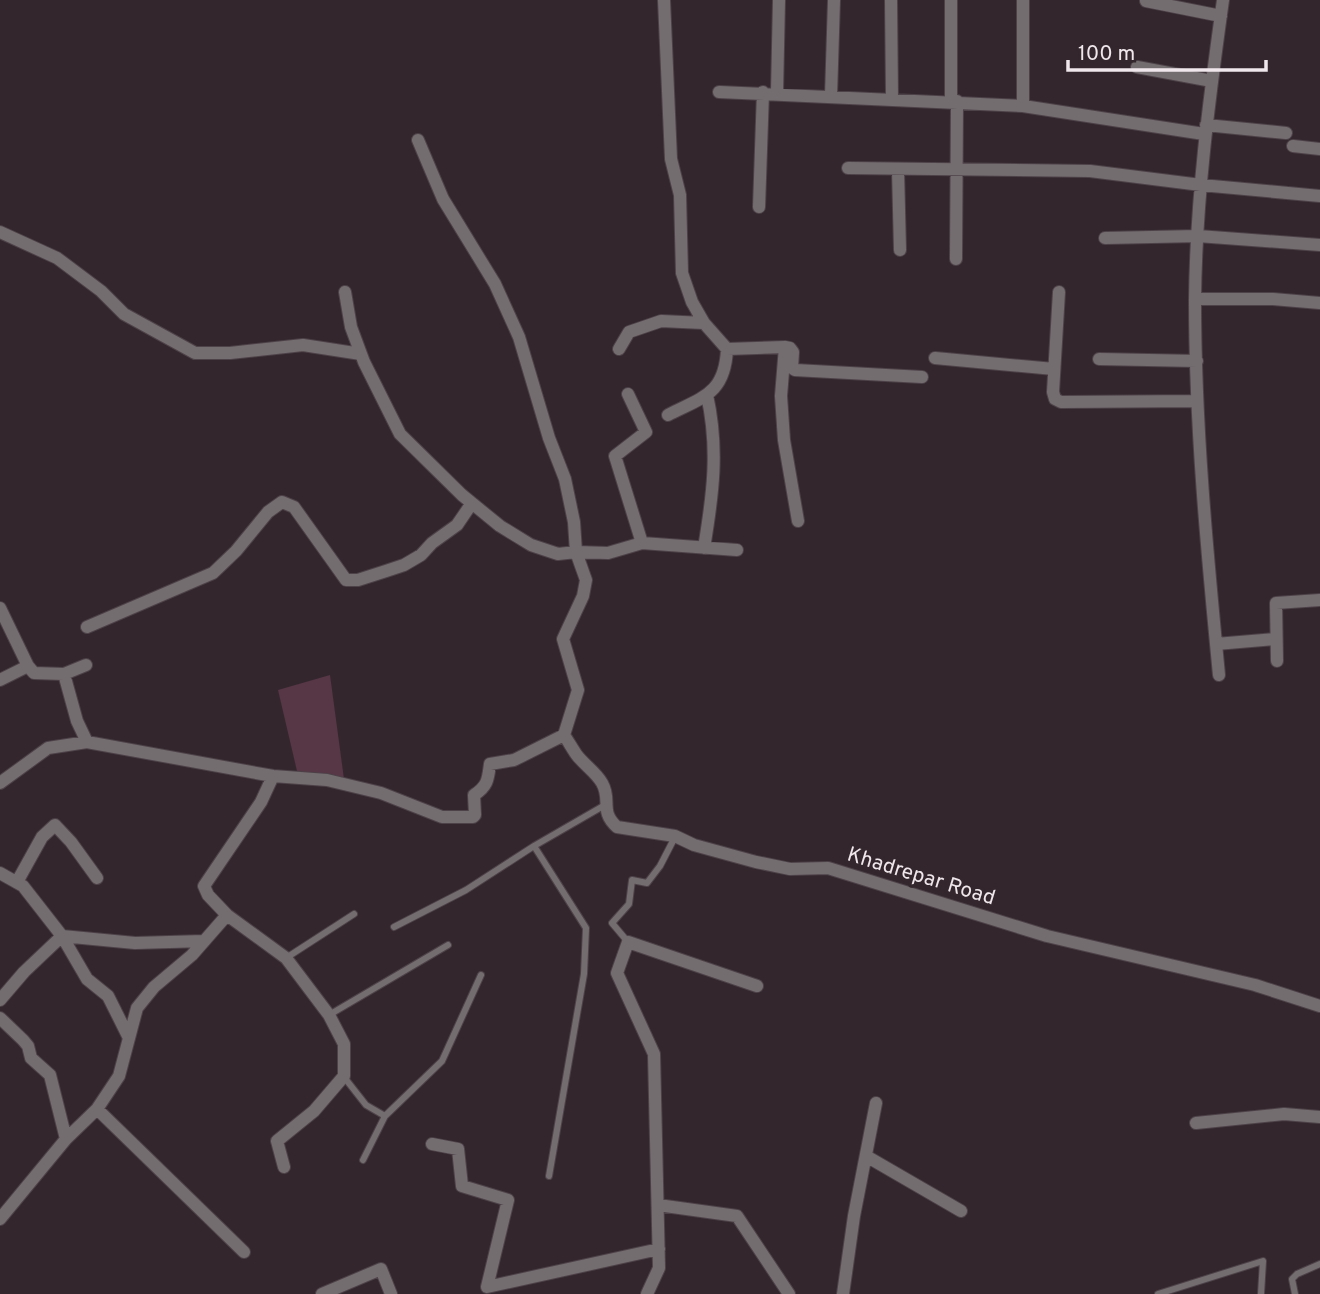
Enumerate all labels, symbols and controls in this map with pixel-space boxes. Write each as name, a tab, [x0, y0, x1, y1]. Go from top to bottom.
scale bar	[1068, 28, 1266, 72]
text: 100 m	[1078, 41, 1135, 68]
street label: Khadrepar Road	[844, 842, 998, 912]

